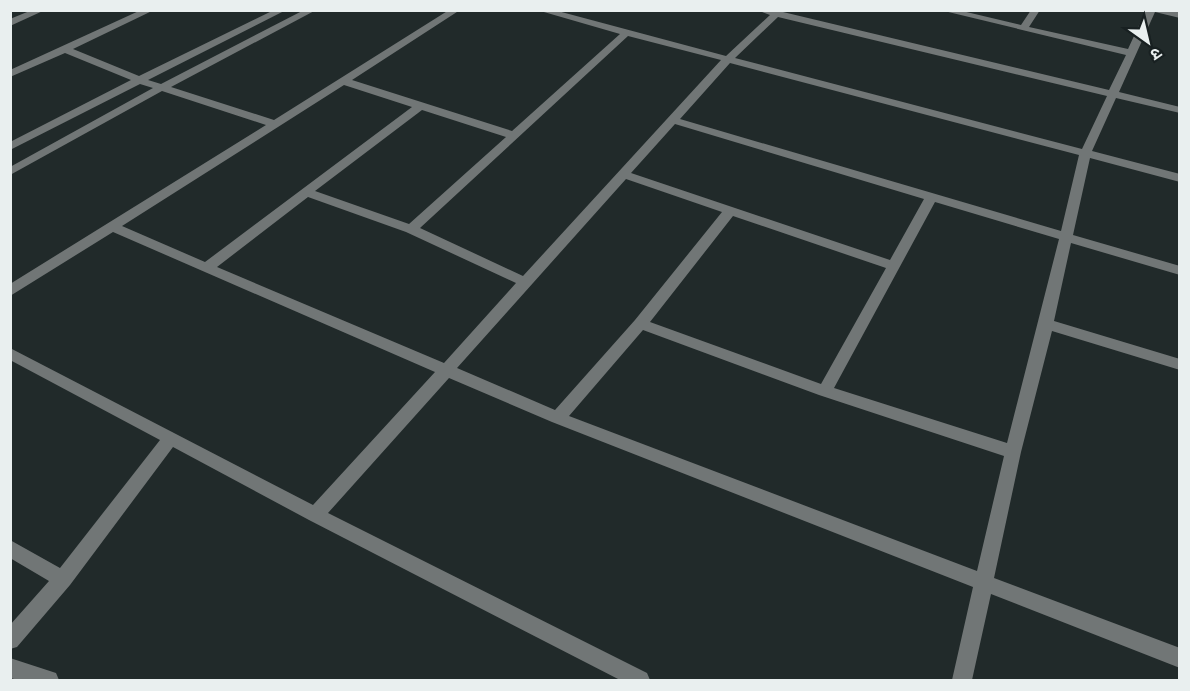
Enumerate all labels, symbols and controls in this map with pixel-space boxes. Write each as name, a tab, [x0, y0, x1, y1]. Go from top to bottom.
north arrow	[1118, 12, 1178, 72]
text: उ	[1146, 43, 1165, 65]

